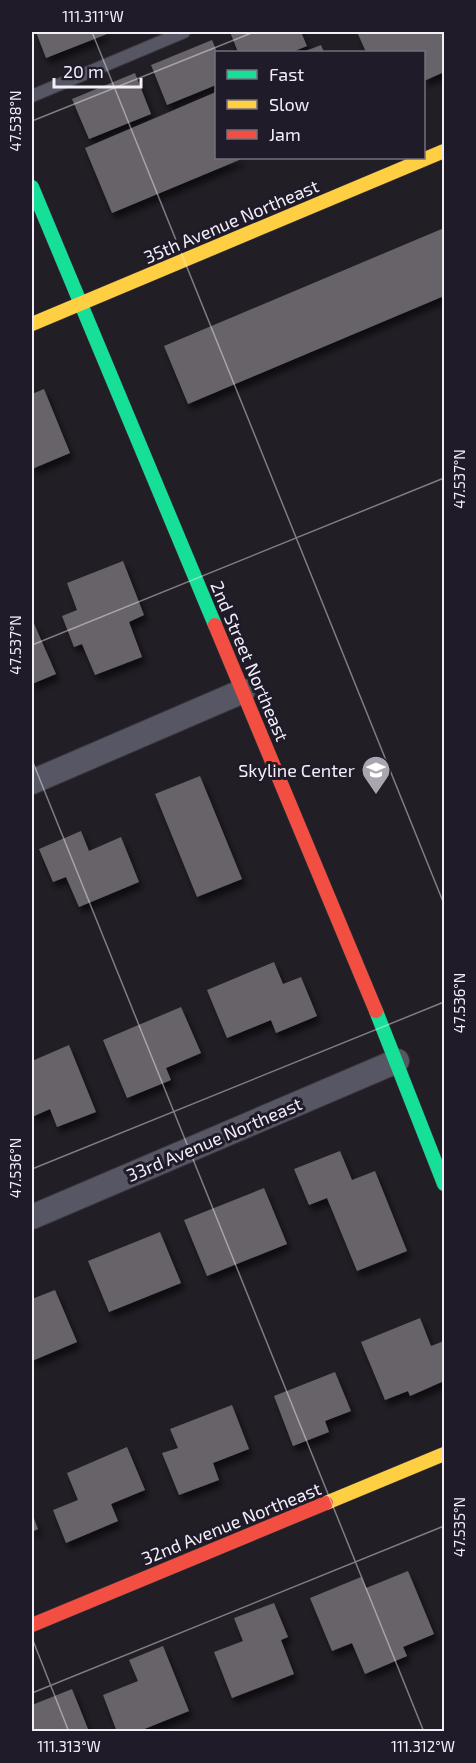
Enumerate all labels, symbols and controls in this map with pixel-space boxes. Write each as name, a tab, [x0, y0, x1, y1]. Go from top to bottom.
text: 111.311°W	[62, 7, 124, 25]
scale bar	[54, 51, 141, 89]
legend	[215, 51, 425, 159]
text: 20 m	[63, 60, 104, 82]
text: Fast	[269, 63, 304, 85]
text: 47.538°N	[6, 90, 24, 152]
text: Slow	[269, 93, 310, 115]
text: Jam	[269, 123, 301, 145]
street label: 35th Avenue Northeast	[140, 174, 322, 268]
text: 47.537°N	[450, 449, 468, 509]
street label: 2nd Street Northeast	[206, 578, 294, 745]
text: 47.537°N	[6, 615, 24, 675]
school or university icon: Skyline Center	[360, 754, 392, 796]
place label: Skyline Center	[238, 759, 355, 781]
text: 47.536°N	[450, 973, 468, 1033]
street label: 33rd Avenue Northeast	[123, 1092, 305, 1186]
text: 47.536°N	[6, 1138, 24, 1198]
street label: 32nd Avenue Northeast	[138, 1477, 324, 1569]
text: 47.535°N	[450, 1497, 468, 1557]
text: 111.313°W	[37, 1737, 101, 1755]
text: 111.312°W	[391, 1737, 455, 1755]

